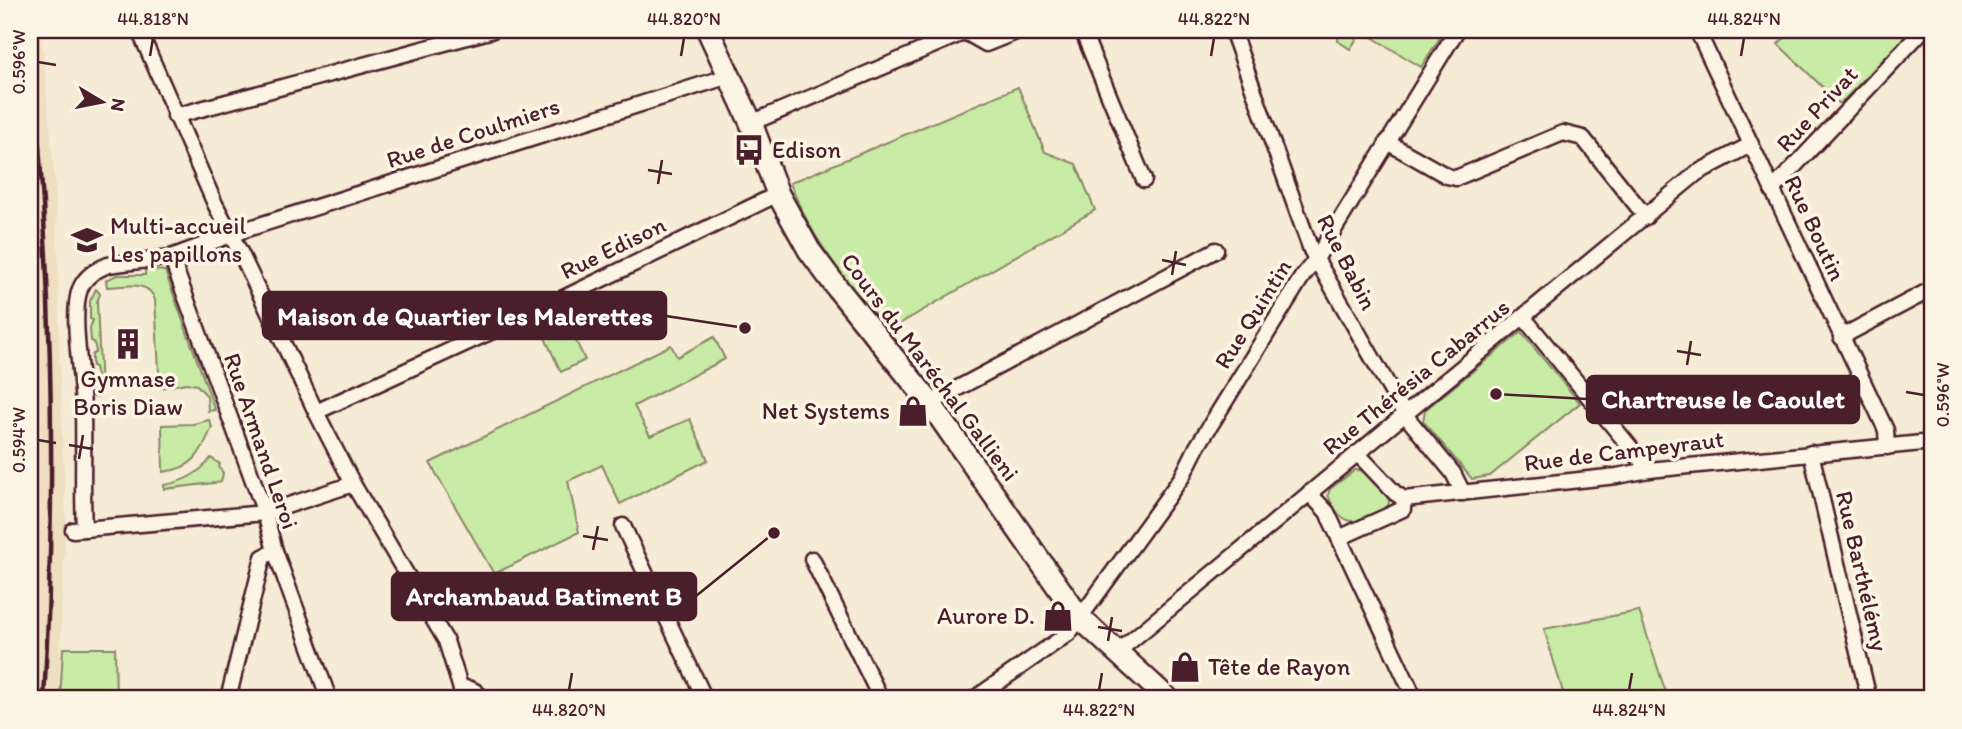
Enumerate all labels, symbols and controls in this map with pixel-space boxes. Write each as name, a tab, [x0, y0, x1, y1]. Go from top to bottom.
text: 44.818°N	[117, 8, 189, 30]
text: 44.820°N	[647, 8, 721, 30]
text: 44.822°N	[1178, 8, 1250, 30]
text: 44.824°N	[1707, 8, 1781, 30]
text: 0.596°W	[8, 30, 30, 94]
street label: Rue Privat	[1770, 60, 1864, 158]
north arrow	[66, 66, 136, 136]
street label: Rue de Coulmiers	[383, 91, 563, 174]
text: N	[106, 97, 131, 113]
bus stop icon: Edison	[732, 133, 766, 167]
place label: Edison	[772, 135, 842, 164]
street label: Rue Boutin	[1778, 170, 1853, 285]
street label: Rue Edison	[555, 209, 671, 286]
street label: Rue Babin	[1311, 209, 1384, 315]
place label: Multi-accueil Les papillons	[110, 211, 246, 268]
school or university icon: Multi-accueil Les papillons	[70, 223, 104, 257]
street label: Cours du Maréchal Gallieni	[835, 247, 1026, 486]
street label: Rue Quintin	[1207, 253, 1298, 374]
callout: Maison de Quartier les Malerettes	[263, 292, 666, 339]
street label: Rue Thérésia Cabarrus	[1316, 292, 1515, 461]
text: Maison de Quartier les Malerettes	[277, 300, 653, 332]
building icon: Gymnase Boris Diaw	[111, 327, 145, 361]
street label: Rue Armand Leroi	[218, 349, 305, 533]
text: 0.596°W	[1932, 363, 1954, 427]
place label: Gymnase Boris Diaw	[73, 364, 183, 421]
callout: Chartreuse le Caoulet	[1587, 376, 1859, 423]
text: Chartreuse le Caoulet	[1601, 383, 1845, 415]
shop icon: Net Systems	[896, 394, 930, 428]
place label: Net Systems	[762, 396, 890, 425]
text: 0.594°W	[8, 407, 30, 473]
street label: Rue de Campeyraut	[1522, 424, 1726, 477]
street label: Rue Barthélémy	[1830, 488, 1895, 655]
callout: Archambaud Batiment B	[392, 573, 696, 620]
text: Archambaud Batiment B	[405, 580, 682, 612]
shop icon: Aurore D.	[1041, 599, 1075, 633]
place label: Aurore D.	[937, 601, 1035, 630]
shop icon: Tête de Rayon	[1168, 650, 1202, 684]
place label: Tête de Rayon	[1208, 652, 1351, 681]
text: 44.820°N	[532, 699, 606, 721]
text: 44.822°N	[1063, 699, 1135, 721]
text: 44.824°N	[1592, 699, 1666, 721]

